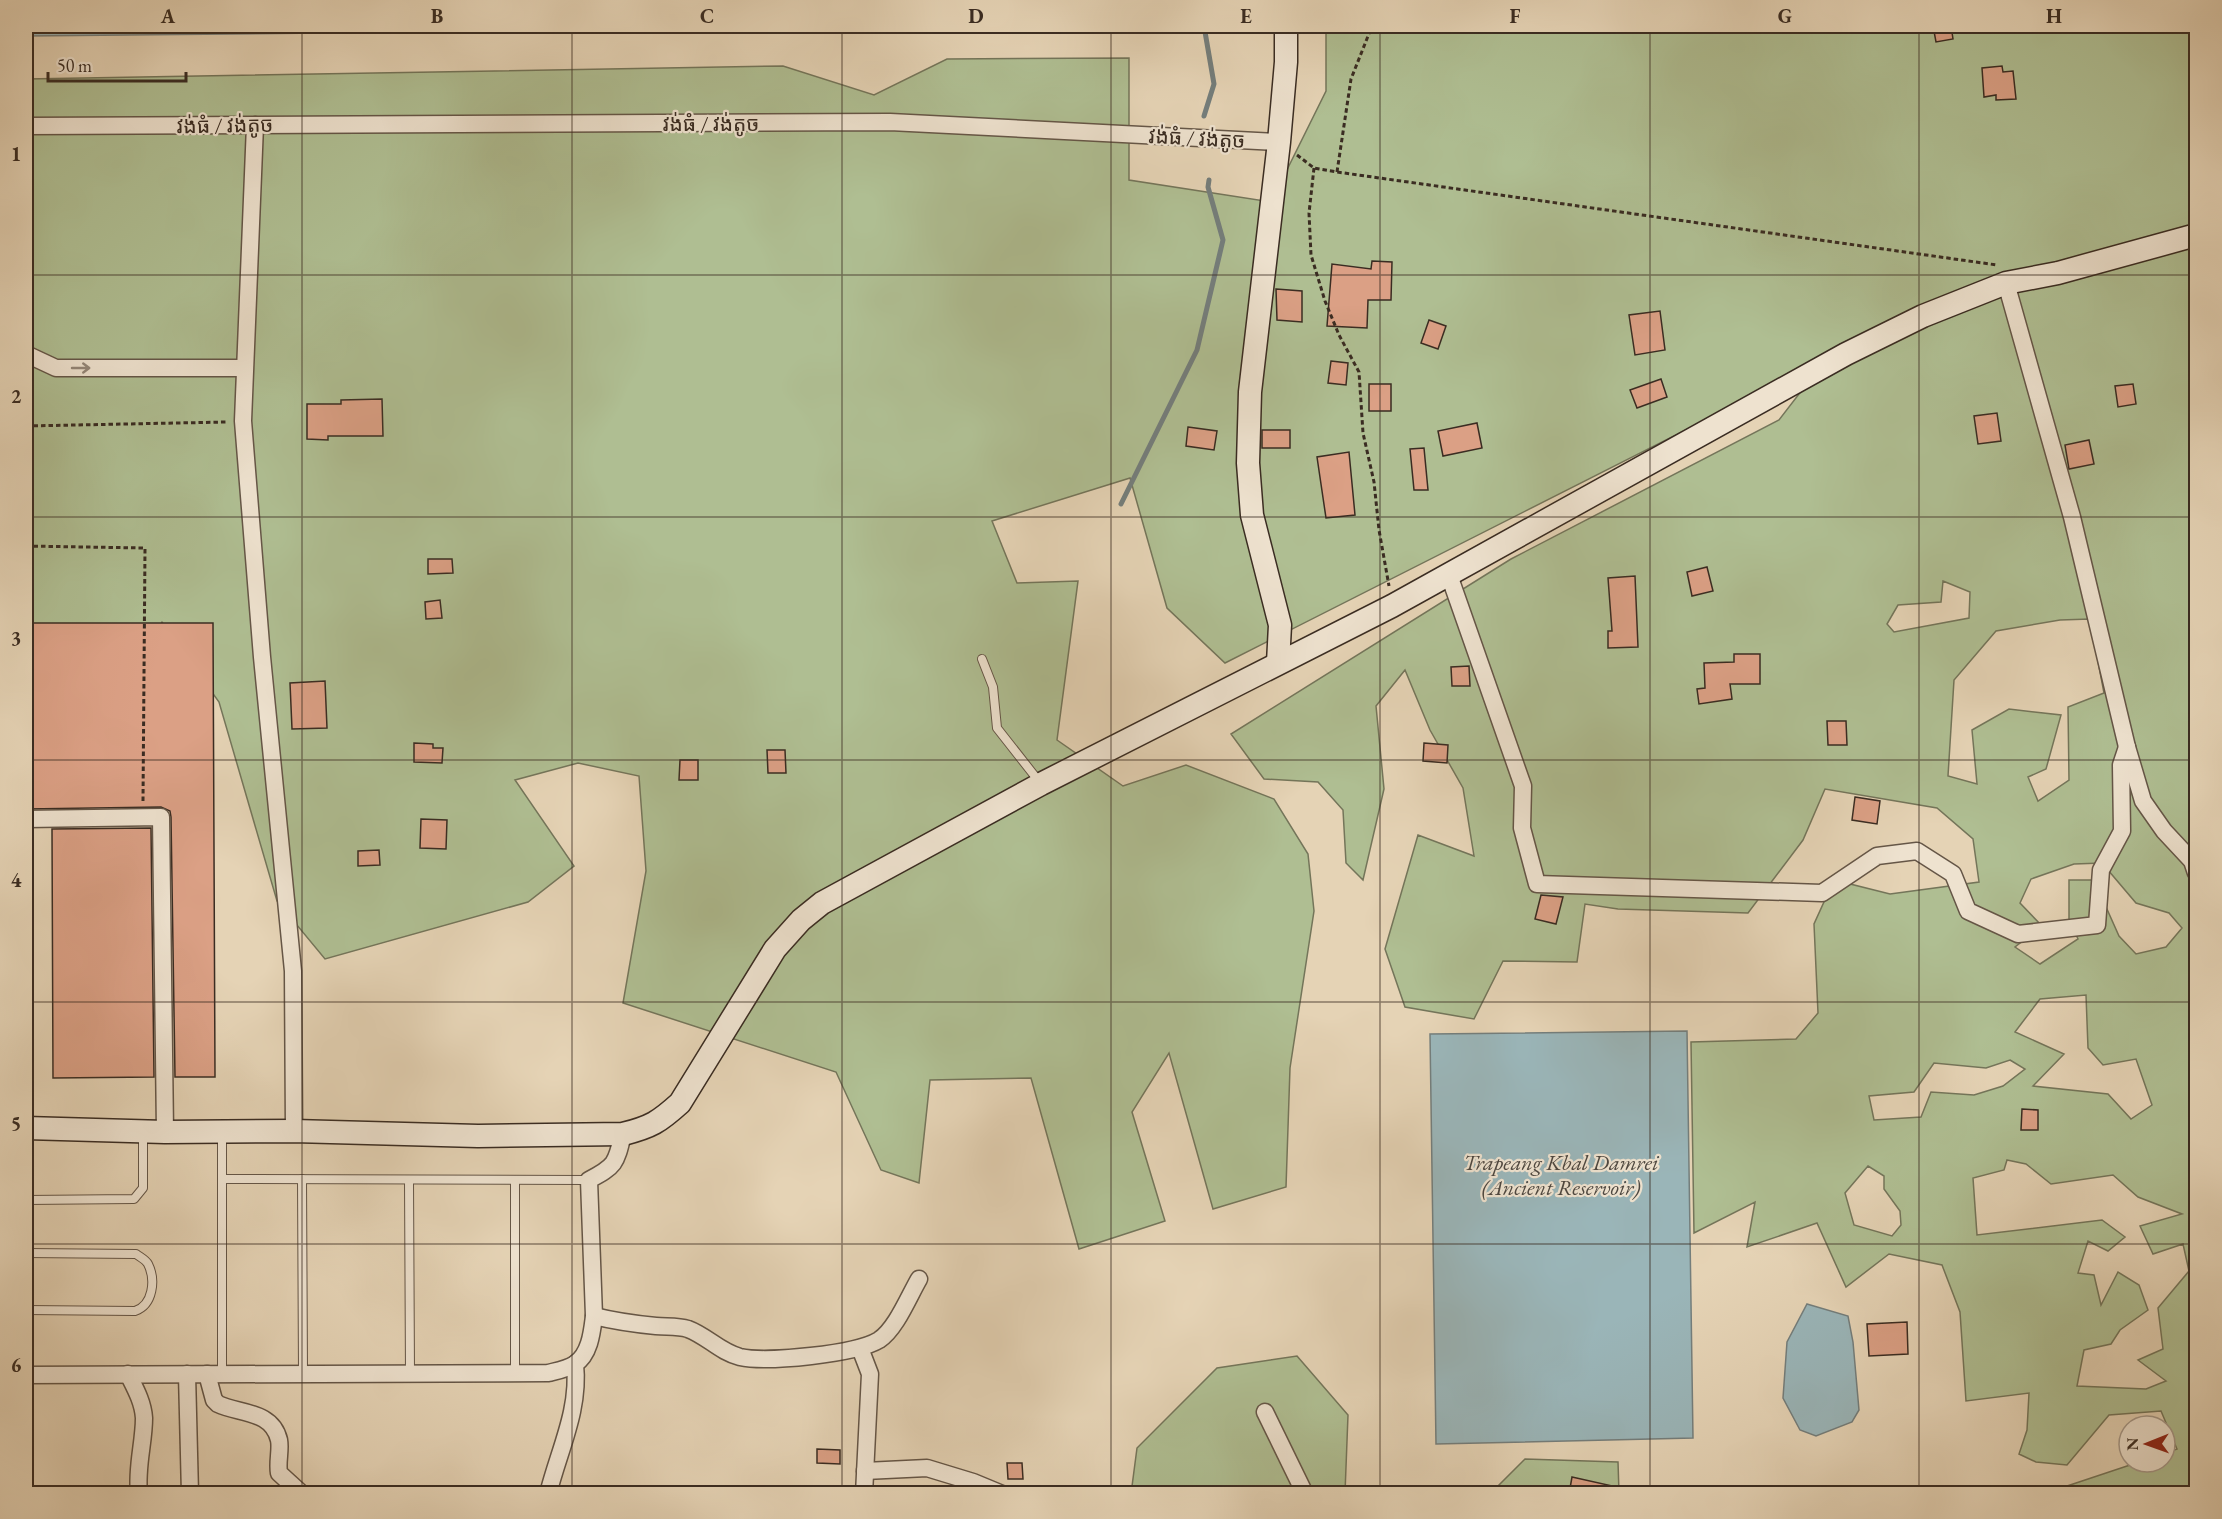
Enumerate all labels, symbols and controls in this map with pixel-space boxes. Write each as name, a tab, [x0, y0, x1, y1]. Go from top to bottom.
text: A	[160, 3, 176, 29]
text: B	[431, 3, 443, 29]
text: C	[700, 3, 714, 29]
text: D	[968, 3, 984, 29]
text: E	[1240, 3, 1252, 29]
text: F	[1510, 3, 1521, 29]
text: G	[1778, 3, 1792, 29]
text: H	[2046, 3, 2062, 29]
scale bar	[48, 45, 186, 83]
text: 50 m	[57, 54, 92, 77]
street label: វង់ធំ / វង់តូច	[663, 110, 759, 137]
street label: វង់ធំ / វង់តូច	[176, 111, 274, 140]
street label: វង់ធំ / វង់តូច	[1148, 122, 1246, 155]
text: 1	[11, 141, 21, 167]
one-way arrow	[70, 362, 90, 374]
text: 2	[11, 383, 22, 409]
text: 3	[11, 625, 21, 651]
text: 4	[11, 867, 22, 893]
text: 5	[11, 1110, 21, 1136]
water label: Trapeang Kbal Damrei (Ancient Reservoir)	[1463, 1148, 1660, 1202]
text: 6	[11, 1352, 22, 1378]
north arrow	[2117, 1414, 2177, 1474]
text: N	[2122, 1438, 2143, 1451]

